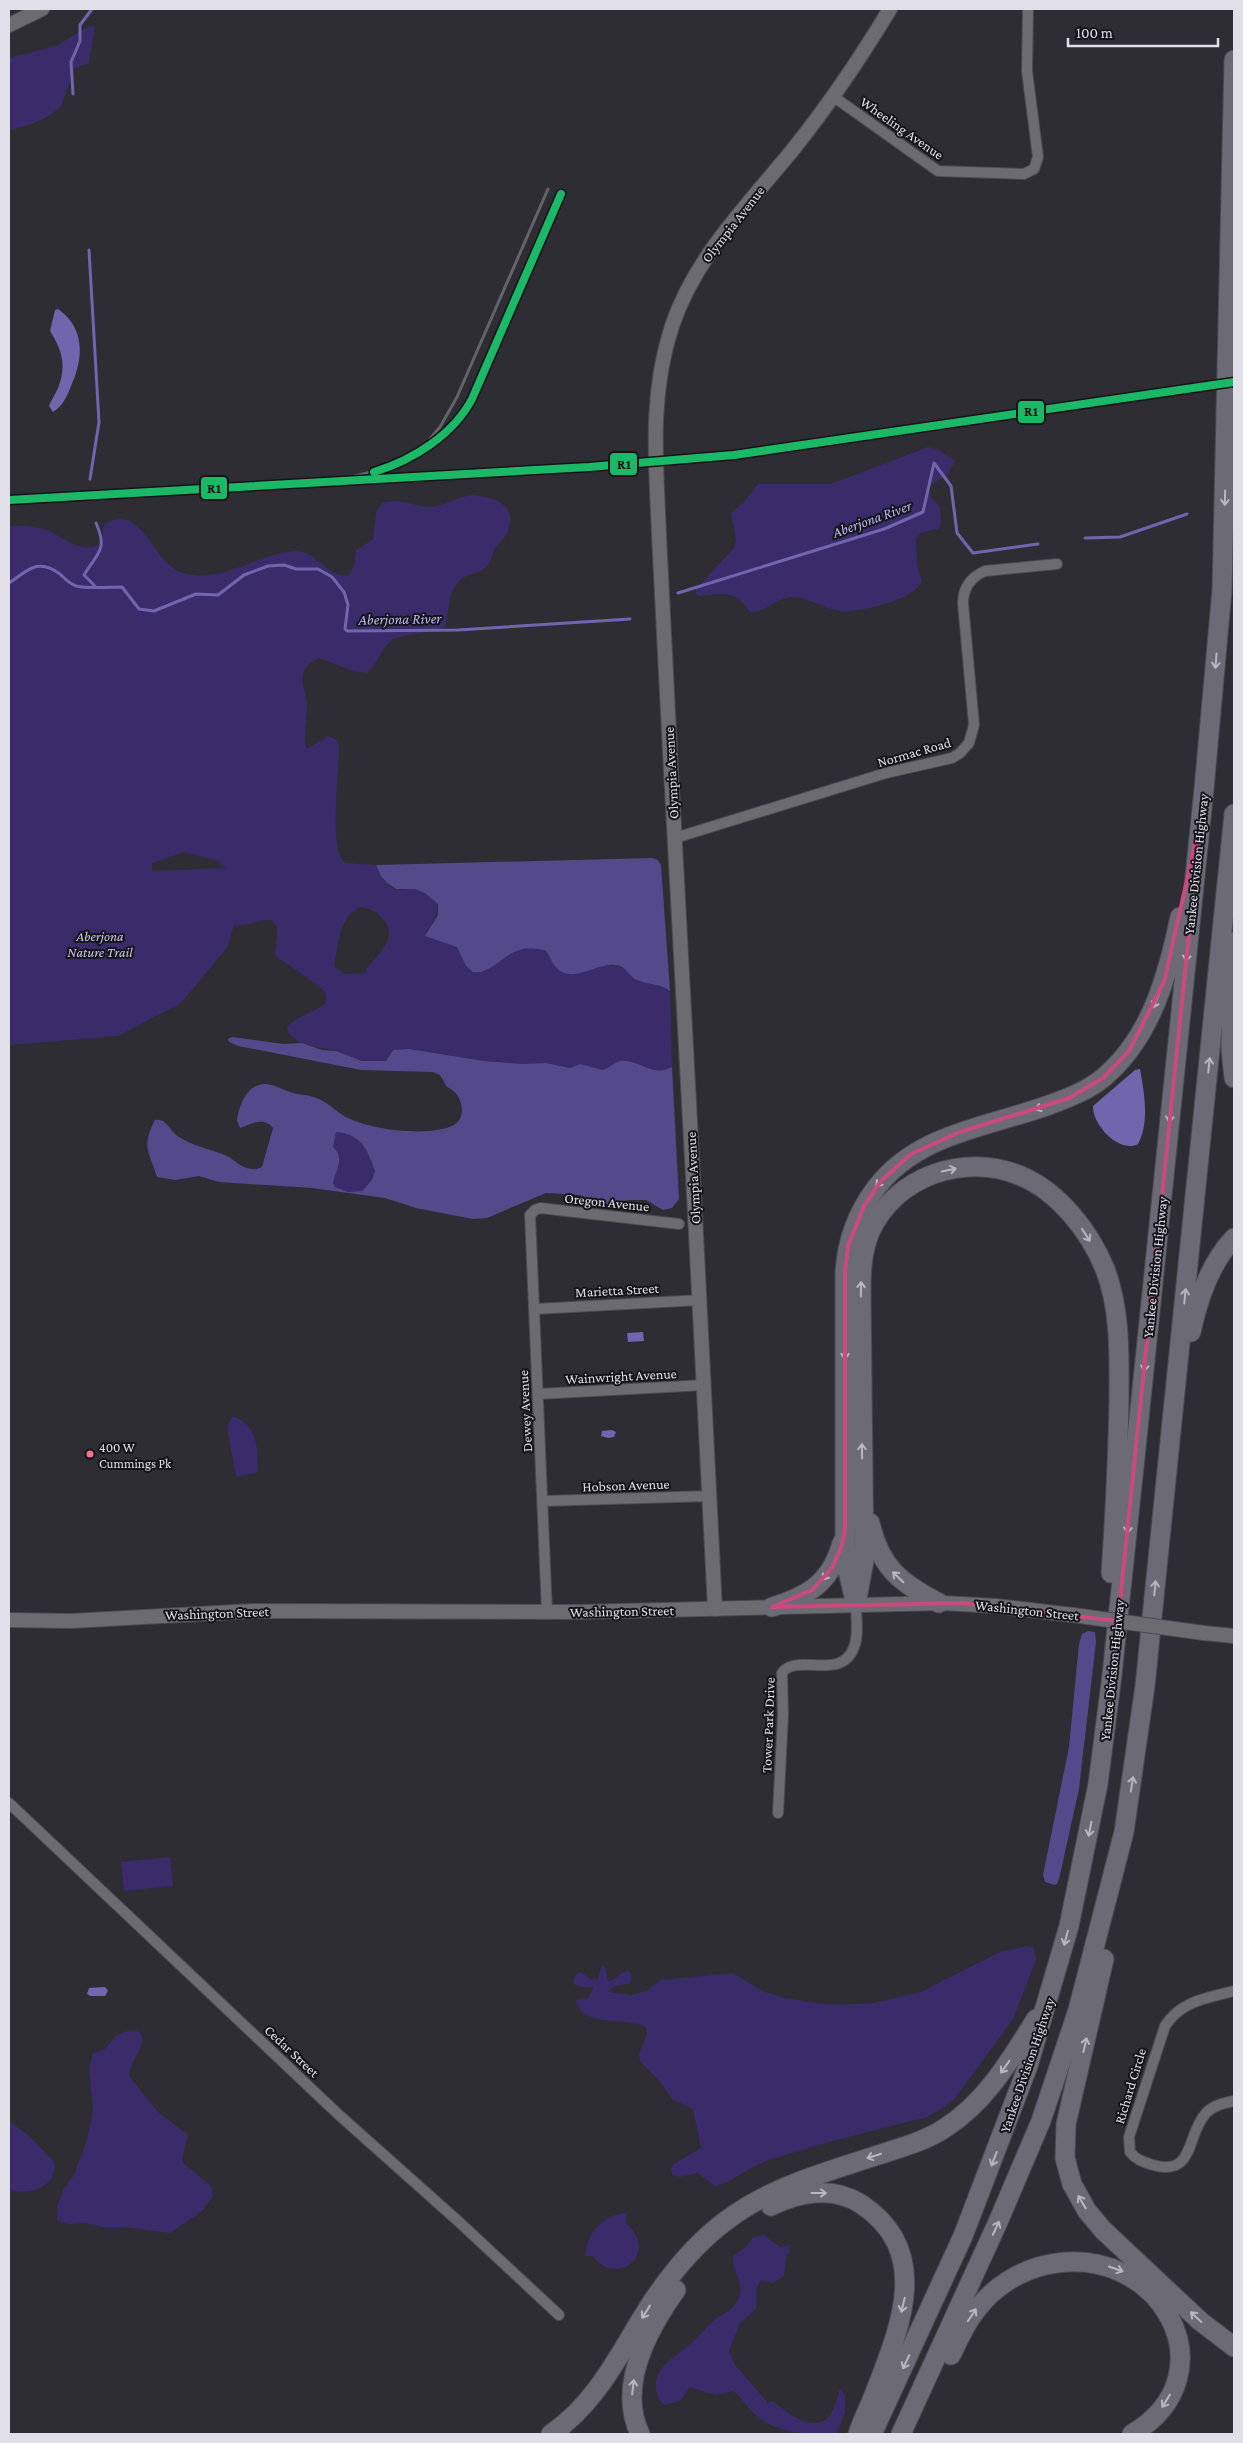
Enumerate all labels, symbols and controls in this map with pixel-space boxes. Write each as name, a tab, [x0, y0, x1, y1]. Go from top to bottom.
scale bar	[1068, 15, 1218, 47]
text: 100 m	[1076, 25, 1113, 41]
street label: Wheeling Avenue	[857, 93, 947, 163]
street label: Olympia Avenue	[698, 183, 768, 265]
line badge: R1	[1017, 400, 1045, 424]
text: R1	[1024, 403, 1038, 419]
line badge: R1	[609, 452, 638, 476]
text: R1	[617, 456, 631, 472]
line badge: R1	[200, 476, 228, 500]
text: R1	[207, 480, 221, 496]
one-way arrow	[1220, 490, 1230, 506]
water label: Aberjona River	[829, 497, 915, 542]
water label: Aberjona River	[357, 610, 442, 629]
one-way arrow	[1211, 652, 1221, 668]
street label: Olympia Avenue	[661, 727, 681, 819]
street label: Normac Road	[875, 734, 953, 770]
street label: Yankee Division Highway	[1181, 792, 1211, 935]
park label: Aberjona Nature Trail	[67, 928, 133, 960]
one-way arrow	[1182, 945, 1192, 961]
one-way arrow	[1151, 993, 1161, 1008]
one-way arrow	[1204, 1057, 1213, 1073]
one-way arrow	[1034, 1103, 1050, 1113]
one-way arrow	[1165, 1107, 1175, 1123]
street label: Olympia Avenue	[683, 1132, 703, 1224]
one-way arrow	[941, 1165, 957, 1174]
one-way arrow	[876, 1175, 887, 1188]
street label: Oregon Avenue	[564, 1190, 650, 1214]
street label: Yankee Division Highway	[1140, 1195, 1170, 1338]
one-way arrow	[1081, 1228, 1091, 1242]
street label: Marietta Street	[575, 1280, 660, 1300]
one-way arrow	[856, 1281, 866, 1298]
one-way arrow	[1180, 1288, 1190, 1304]
one-way arrow	[840, 1344, 850, 1360]
one-way arrow	[1140, 1356, 1150, 1372]
street label: Wainwright Avenue	[565, 1365, 677, 1387]
street label: Dewey Avenue	[515, 1370, 535, 1452]
place label: 400 W Cummings Pk	[99, 1440, 172, 1471]
one-way arrow	[857, 1444, 867, 1460]
marker: 400 W Cummings Pk	[85, 1449, 95, 1459]
street label: Hobson Avenue	[582, 1475, 670, 1495]
one-way arrow	[1123, 1517, 1133, 1533]
one-way arrow	[822, 1567, 832, 1581]
one-way arrow	[891, 1571, 904, 1583]
one-way arrow	[1150, 1580, 1160, 1596]
street label: Washington Street	[974, 1597, 1080, 1623]
street label: Yankee Division Highway	[1097, 1598, 1127, 1741]
street label: Washington Street	[570, 1602, 675, 1620]
street label: Washington Street	[165, 1603, 270, 1623]
street label: Tower Park Drive	[758, 1677, 778, 1773]
one-way arrow	[1127, 1776, 1137, 1792]
one-way arrow	[1085, 1820, 1094, 1836]
one-way arrow	[1061, 1929, 1070, 1945]
street label: Yankee Division Highway	[996, 1995, 1058, 2135]
street label: Cedar Street	[261, 2022, 323, 2080]
one-way arrow	[1081, 2038, 1090, 2054]
street label: Richard Circle	[1111, 2046, 1149, 2126]
one-way arrow	[1000, 2060, 1010, 2074]
one-way arrow	[989, 2151, 998, 2166]
one-way arrow	[867, 2152, 882, 2161]
one-way arrow	[810, 2188, 826, 2198]
one-way arrow	[1076, 2196, 1086, 2210]
one-way arrow	[991, 2221, 1001, 2236]
one-way arrow	[1107, 2265, 1123, 2274]
one-way arrow	[898, 2296, 907, 2312]
one-way arrow	[641, 2305, 651, 2319]
one-way arrow	[967, 2309, 977, 2323]
one-way arrow	[1189, 2311, 1202, 2323]
one-way arrow	[901, 2354, 911, 2369]
one-way arrow	[628, 2379, 638, 2395]
one-way arrow	[1161, 2394, 1171, 2408]

